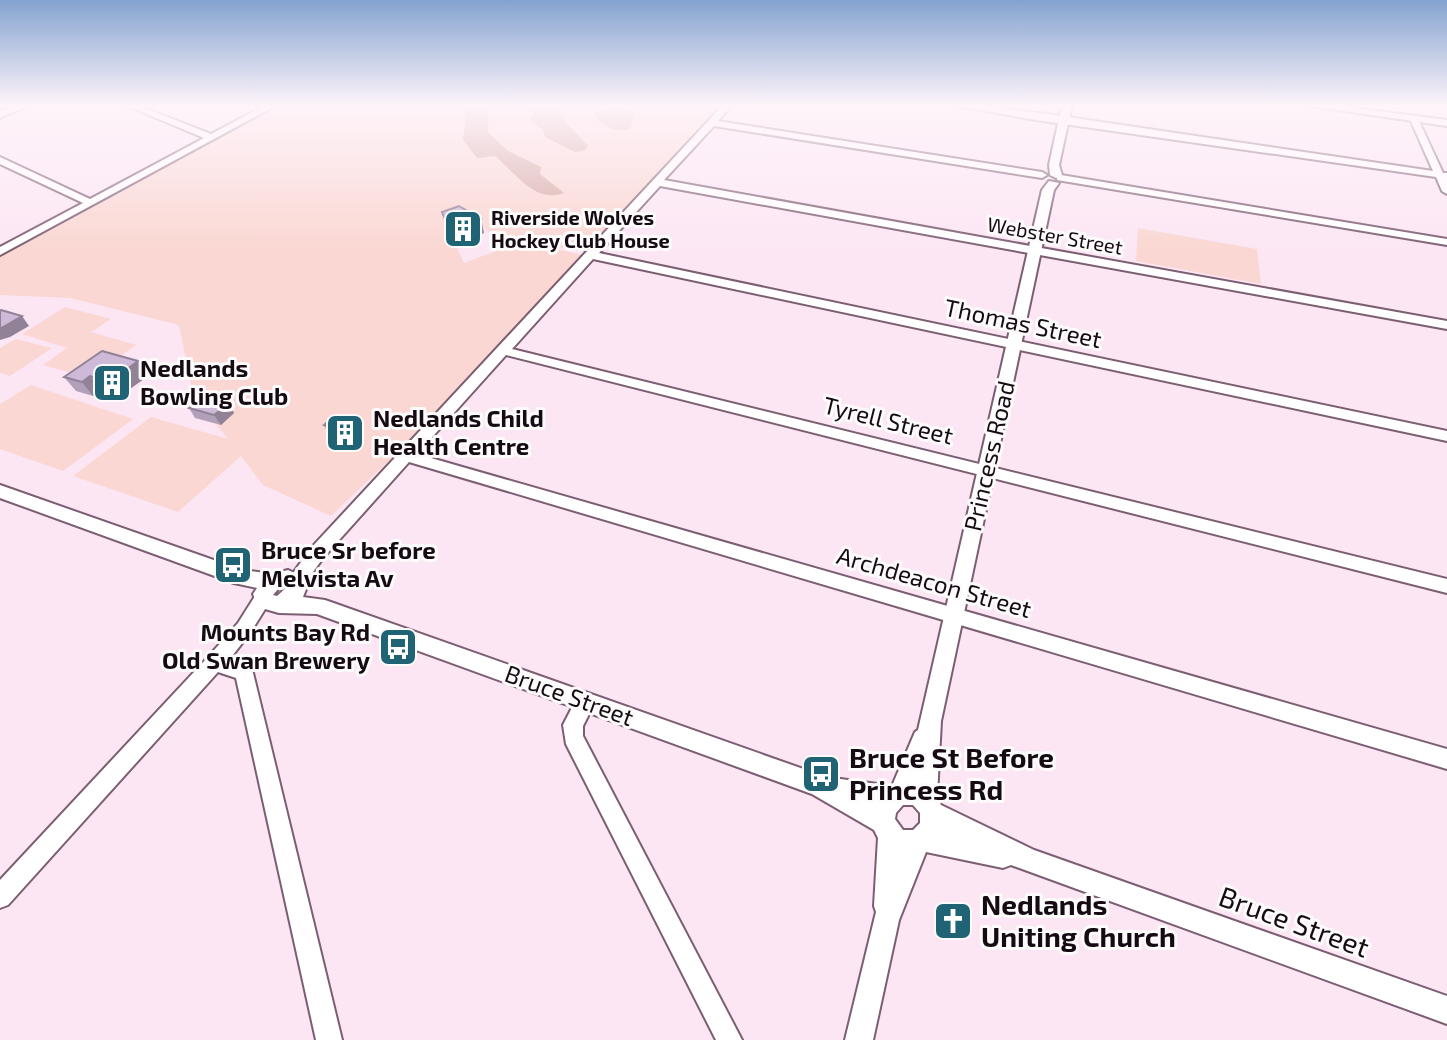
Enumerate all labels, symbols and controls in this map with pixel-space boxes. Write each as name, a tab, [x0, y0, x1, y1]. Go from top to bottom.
place label: Riverside Wolves Hockey Club House	[491, 205, 670, 253]
building icon: Riverside Wolves Hockey Club House	[442, 208, 484, 250]
street label: Webster Street	[986, 211, 1125, 259]
street label: Thomas Street	[942, 292, 1105, 353]
place label: Nedlands Bowling Club	[140, 353, 288, 410]
building icon: Nedlands Bowling Club	[91, 362, 133, 404]
street label: Princess Road	[957, 378, 1020, 534]
street label: Tyrell Street	[820, 389, 956, 450]
place label: Nedlands Child Health Centre	[373, 403, 544, 460]
building icon: Nedlands Child Health Centre	[324, 412, 366, 454]
place label: Bruce Sr before Melvista Av	[261, 535, 436, 592]
street label: Archdeacon Street	[834, 540, 1035, 623]
bus stop icon: Bruce Sr before Melvista Av	[212, 544, 254, 586]
place label: Mounts Bay Rd Old Swan Brewery	[162, 617, 370, 674]
bus stop icon: Mounts Bay Rd Old Swan Brewery	[377, 626, 419, 668]
street label: Bruce Street	[501, 658, 638, 731]
place label: Bruce St Before Princess Rd	[849, 740, 1054, 806]
bus stop icon: Bruce St Before Princess Rd	[800, 753, 842, 795]
street label: Bruce Street	[1215, 878, 1374, 964]
place label: Nedlands Uniting Church	[981, 887, 1176, 953]
church icon: Nedlands Uniting Church	[932, 900, 974, 942]

